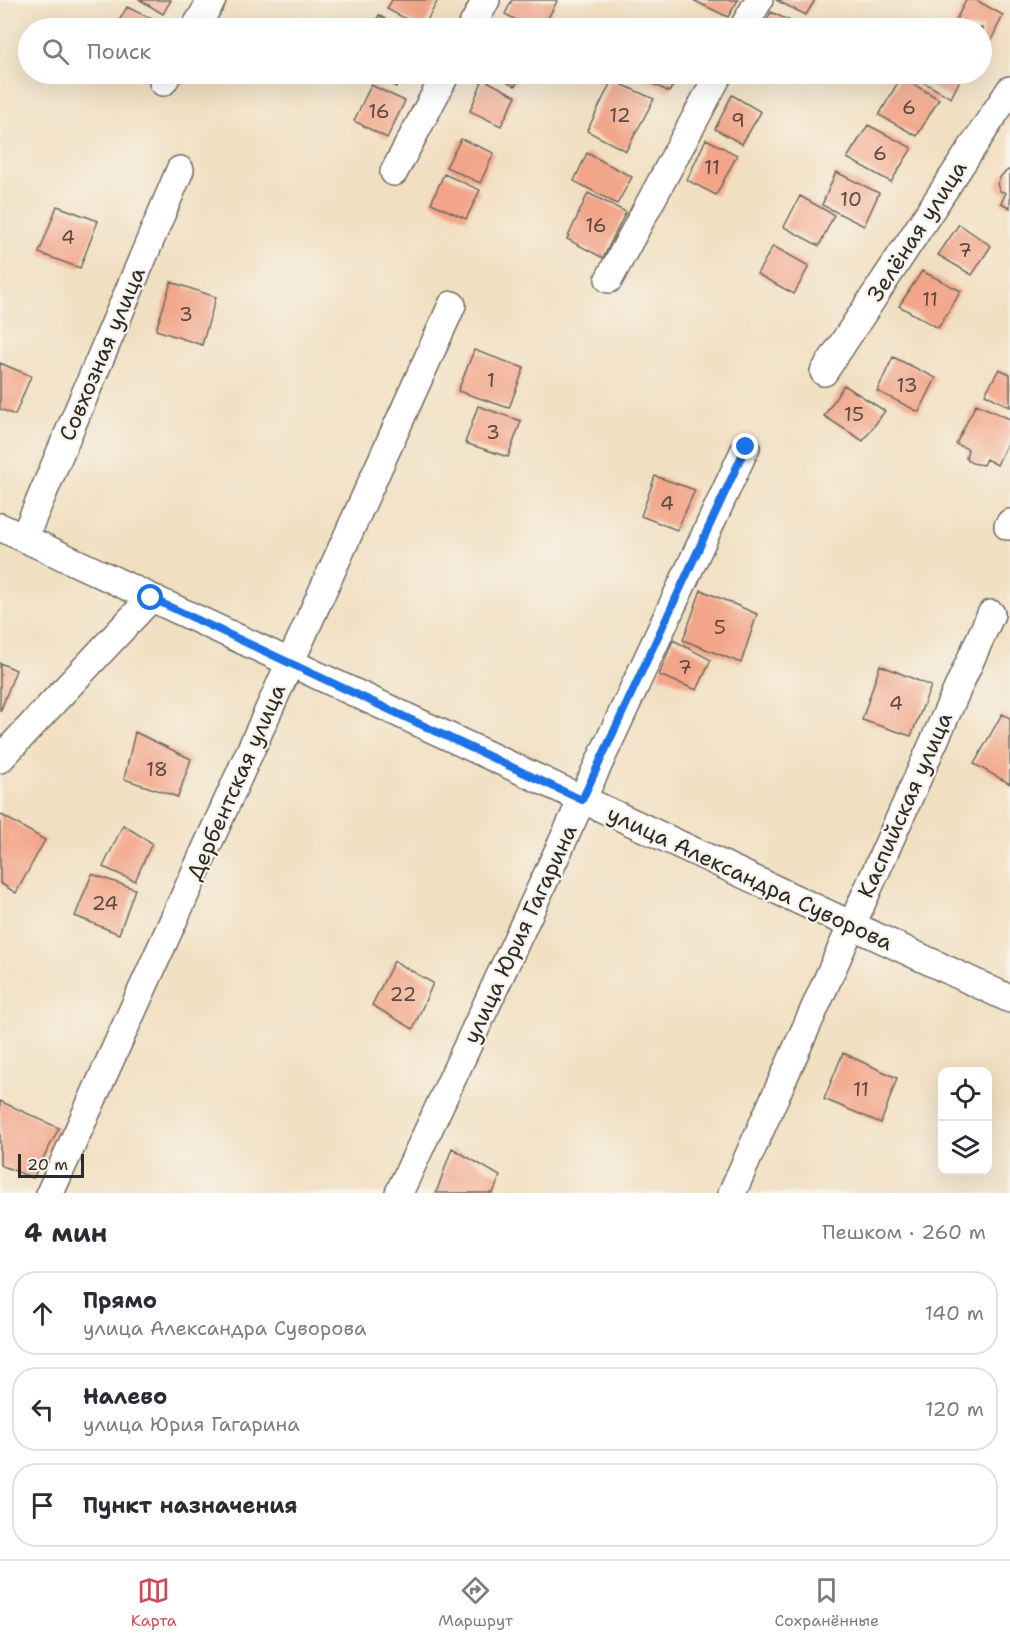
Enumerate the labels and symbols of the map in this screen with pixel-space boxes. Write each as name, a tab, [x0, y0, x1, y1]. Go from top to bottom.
house number: 6	[902, 94, 916, 120]
house number: 16	[368, 98, 390, 124]
house number: 12	[609, 102, 631, 128]
house number: 9	[731, 107, 745, 133]
house number: 6	[873, 140, 887, 166]
house number: 11	[704, 154, 720, 180]
street label: Зелёная улица	[861, 155, 974, 307]
house number: 10	[840, 186, 862, 212]
house number: 16	[585, 212, 607, 238]
house number: 4	[61, 224, 75, 250]
house number: 7	[958, 237, 972, 263]
street label: Совхозная улица	[52, 262, 152, 445]
house number: 11	[922, 286, 938, 312]
house number: 3	[179, 301, 193, 327]
house number: 1	[487, 367, 495, 393]
house number: 13	[896, 372, 918, 398]
house number: 15	[844, 401, 864, 427]
house number: 3	[486, 419, 500, 445]
route end	[732, 433, 758, 459]
house number: 4	[660, 490, 674, 516]
route start	[137, 584, 163, 610]
house number: 5	[714, 614, 726, 640]
house number: 7	[678, 654, 692, 680]
street label: Дербентская улица	[180, 679, 292, 885]
house number: 4	[889, 690, 903, 716]
street label: Каспийская улица	[851, 707, 959, 902]
house number: 18	[146, 756, 168, 782]
street label: улица Александра Суворова	[603, 799, 898, 957]
street label: улица Юрия Гагарина	[456, 820, 584, 1048]
house number: 24	[92, 890, 118, 916]
house number: 22	[390, 981, 417, 1007]
house number: 11	[853, 1076, 869, 1102]
scale bar	[18, 1151, 84, 1178]

